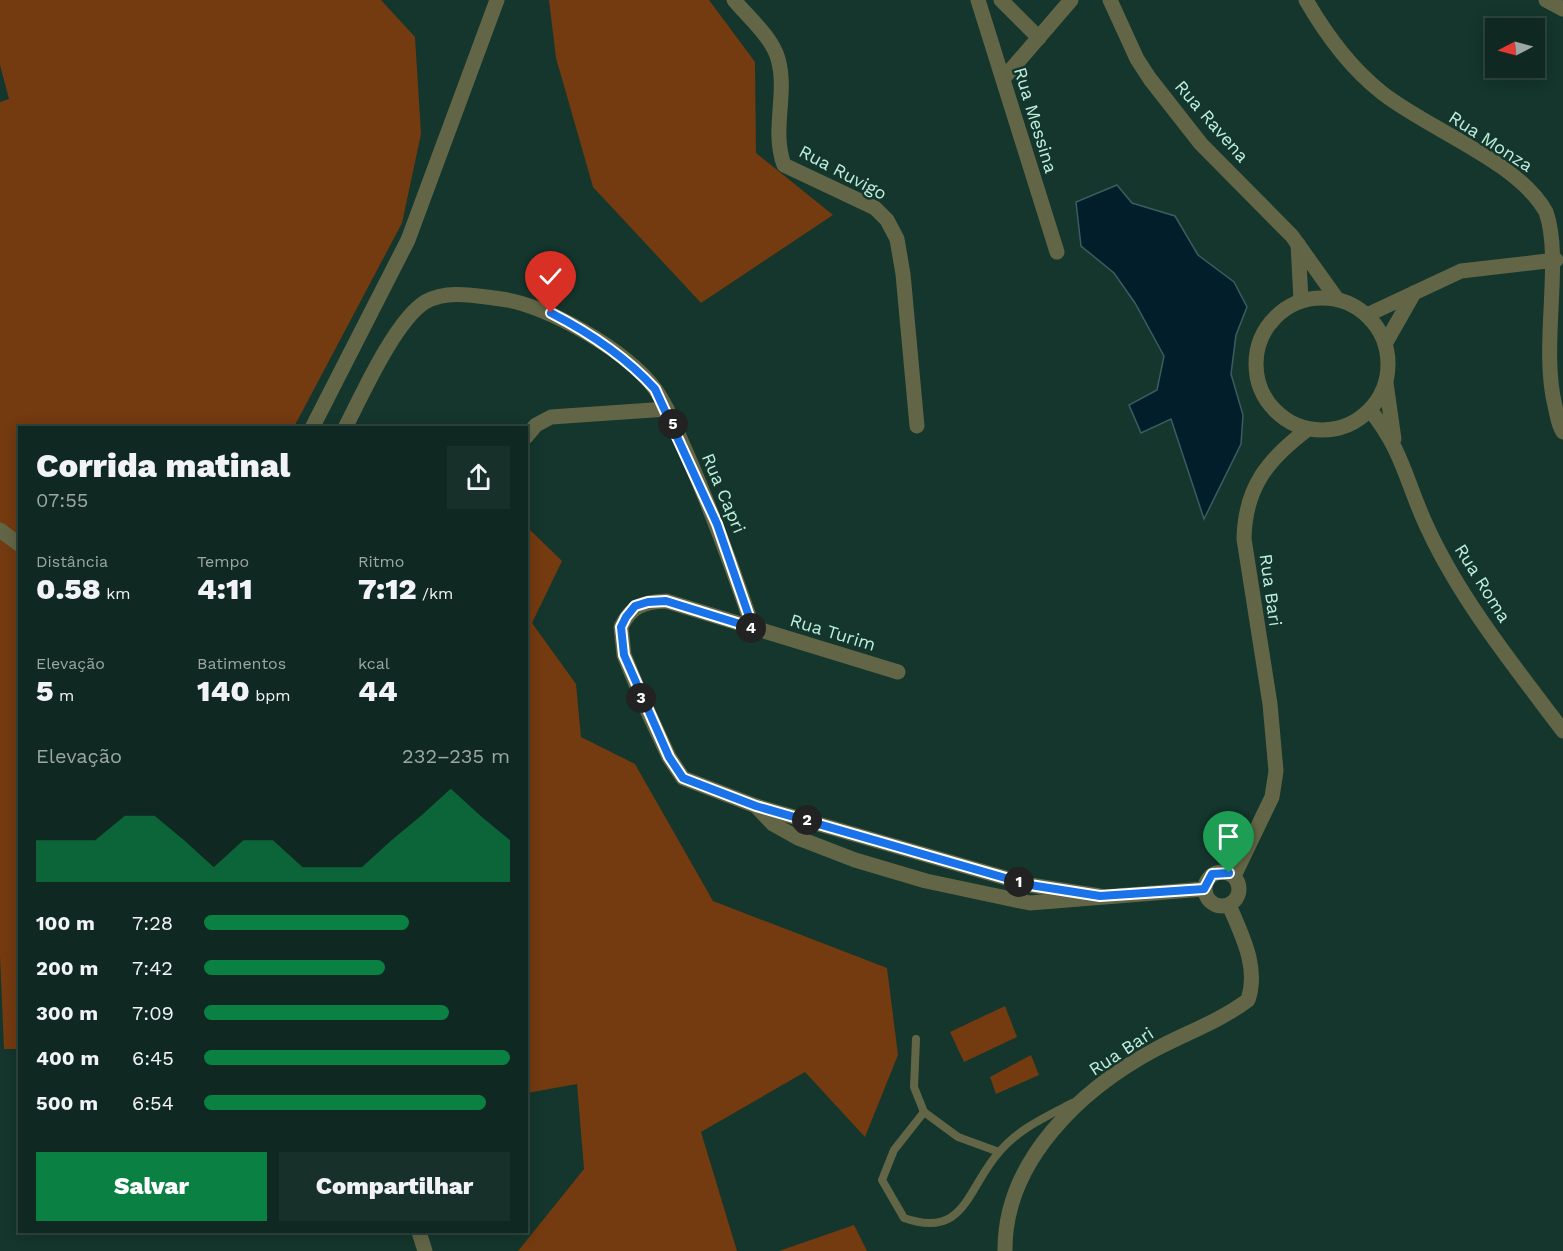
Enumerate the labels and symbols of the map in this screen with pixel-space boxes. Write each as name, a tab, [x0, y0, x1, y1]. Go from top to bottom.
north arrow	[1485, 18, 1545, 78]
street label: Rua Messina	[1010, 65, 1062, 175]
street label: Rua Ravena	[1171, 76, 1253, 166]
street label: Rua Monza	[1445, 106, 1537, 176]
street label: Rua Ruvigo	[796, 140, 890, 204]
pin	[525, 251, 576, 313]
pin: 5	[658, 409, 688, 439]
street label: Rua Capri	[698, 450, 750, 536]
street label: Rua Roma	[1451, 540, 1515, 626]
street label: Rua Bari	[1256, 552, 1286, 628]
street label: Rua Turim	[788, 609, 878, 655]
pin: 4	[736, 613, 766, 643]
pin: 3	[626, 683, 656, 713]
pin: 2	[792, 805, 822, 835]
pin	[1203, 811, 1254, 873]
pin: 1	[1004, 867, 1034, 897]
street label: Rua Bari	[1085, 1022, 1157, 1080]

